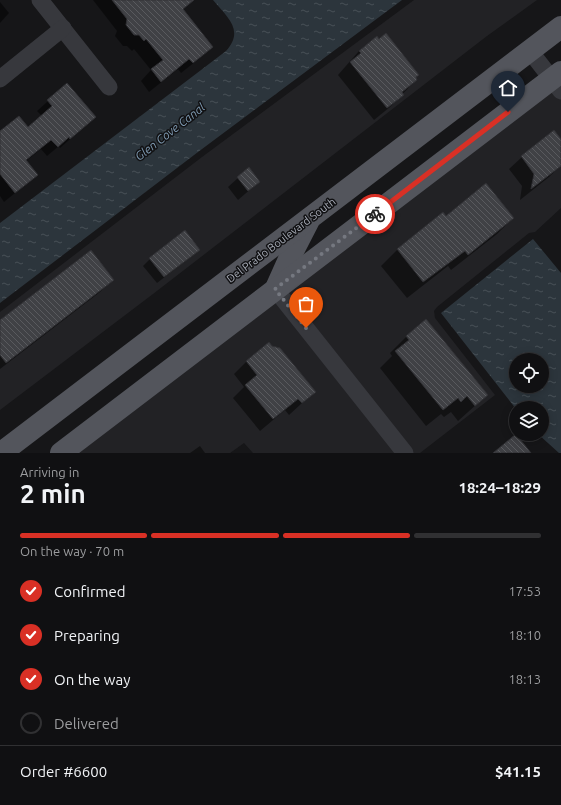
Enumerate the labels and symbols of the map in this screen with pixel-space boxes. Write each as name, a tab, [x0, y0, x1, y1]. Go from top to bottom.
pin	[491, 71, 525, 112]
water label: Glen Cove Canal	[132, 100, 208, 163]
courier	[355, 194, 395, 234]
street label: Del Prado Boulevard South	[224, 195, 338, 285]
pin	[289, 287, 323, 328]

